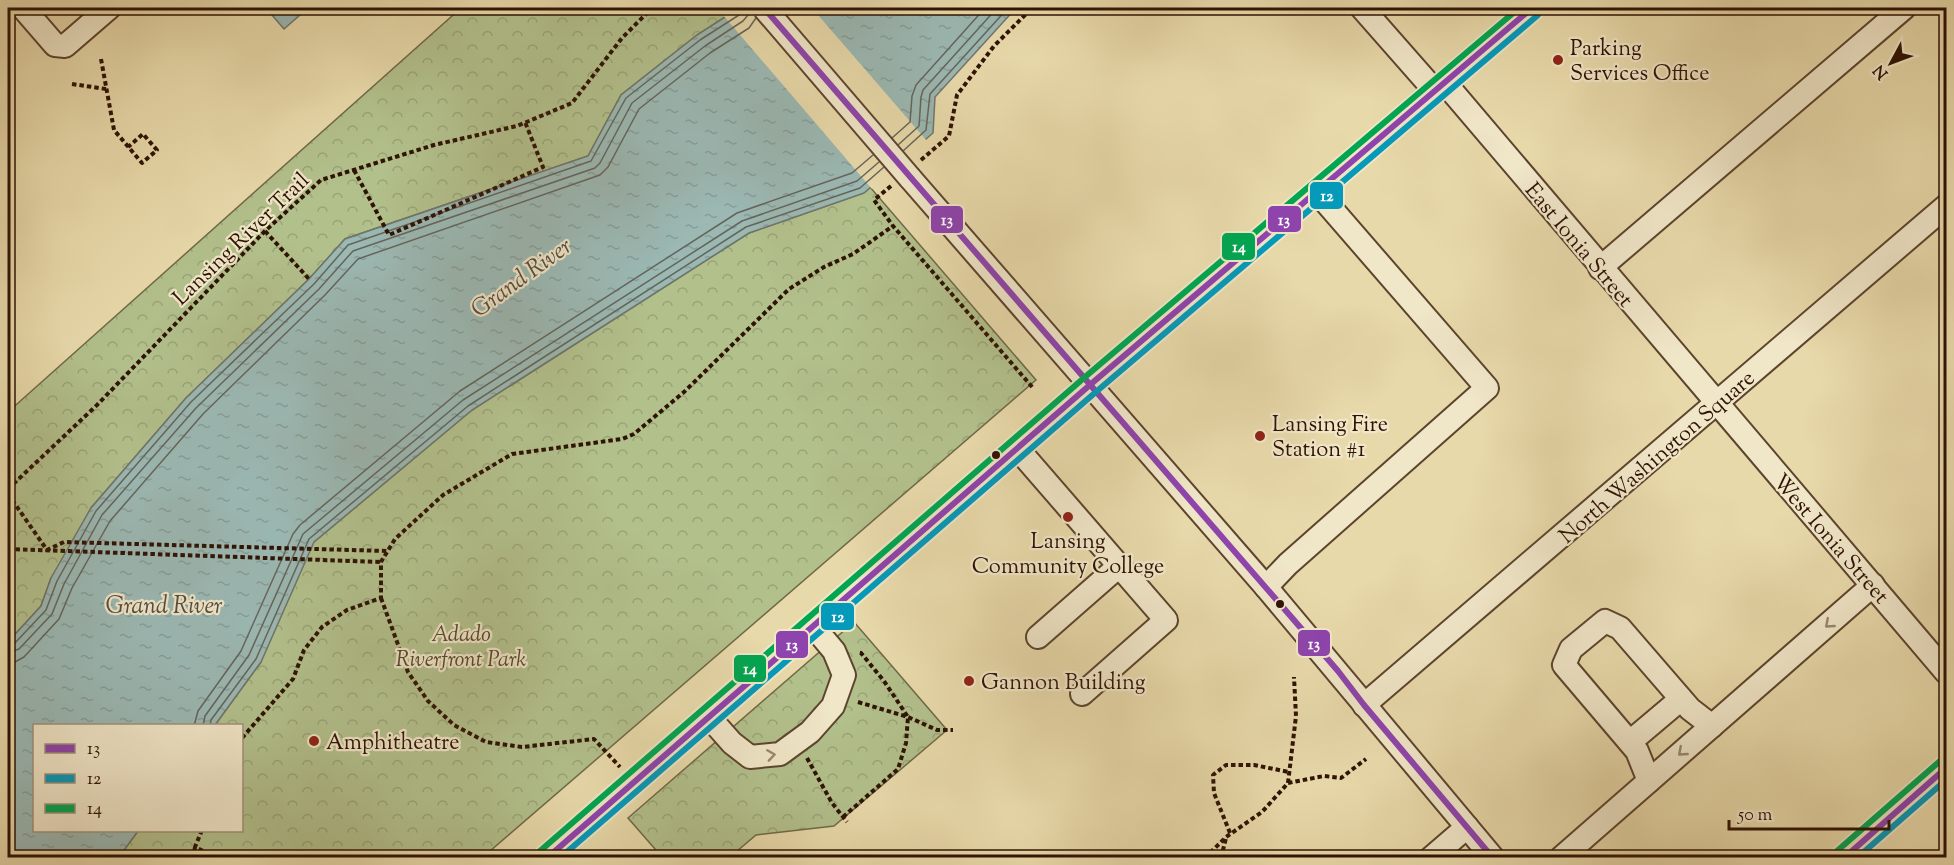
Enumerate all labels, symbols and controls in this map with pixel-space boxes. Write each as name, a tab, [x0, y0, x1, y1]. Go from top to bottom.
north arrow	[1861, 33, 1921, 93]
place label: Parking Services Office	[1570, 34, 1709, 91]
marker: Parking Services Office	[1551, 53, 1565, 67]
text: N	[1869, 59, 1894, 84]
street label: Lansing River Trail	[166, 166, 318, 314]
street label: East Ionia Street	[1516, 176, 1640, 316]
line badge: 12	[1309, 181, 1344, 210]
text: 12	[1321, 186, 1334, 209]
line badge: 13	[930, 205, 964, 234]
line badge: 13	[1267, 205, 1302, 233]
text: 13	[941, 210, 953, 233]
text: 13	[1278, 210, 1290, 233]
water label: Grand River	[465, 230, 580, 327]
line badge: 14	[1221, 232, 1256, 261]
text: 14	[1232, 237, 1246, 260]
street label: North Washington Square	[1553, 364, 1763, 553]
place label: Lansing Fire Station #1	[1272, 410, 1388, 467]
marker: Lansing Fire Station #1	[1253, 429, 1267, 443]
unlabelled marker	[990, 449, 1002, 461]
street label: West Ionia Street	[1764, 468, 1896, 613]
marker: Lansing Community College	[1061, 510, 1075, 524]
place label: Lansing Community College	[972, 527, 1164, 584]
water label: Grand River	[105, 590, 223, 624]
unlabelled marker	[1274, 598, 1286, 610]
line badge: 12	[820, 602, 855, 631]
text: 12	[832, 607, 845, 630]
one-way arrow	[1825, 617, 1836, 628]
park label: Adado Riverfront Park	[396, 620, 526, 677]
line badge: 13	[1297, 629, 1331, 657]
line badge: 13	[775, 630, 809, 659]
text: 13	[1308, 634, 1320, 657]
text: 13	[786, 635, 798, 658]
line badge: 14	[733, 654, 767, 683]
text: 14	[743, 659, 757, 682]
place label: Gannon Building	[981, 668, 1146, 700]
marker: Gannon Building	[962, 674, 976, 688]
legend	[33, 724, 243, 832]
place label: Amphitheatre	[326, 728, 459, 760]
marker: Amphitheatre	[307, 734, 321, 748]
text: 13	[87, 737, 100, 763]
one-way arrow	[1678, 745, 1689, 756]
one-way arrow	[767, 749, 776, 761]
text: 12	[87, 767, 102, 793]
scale bar	[1729, 793, 1890, 831]
text: 14	[87, 797, 102, 823]
text: 50 m	[1737, 803, 1773, 829]

